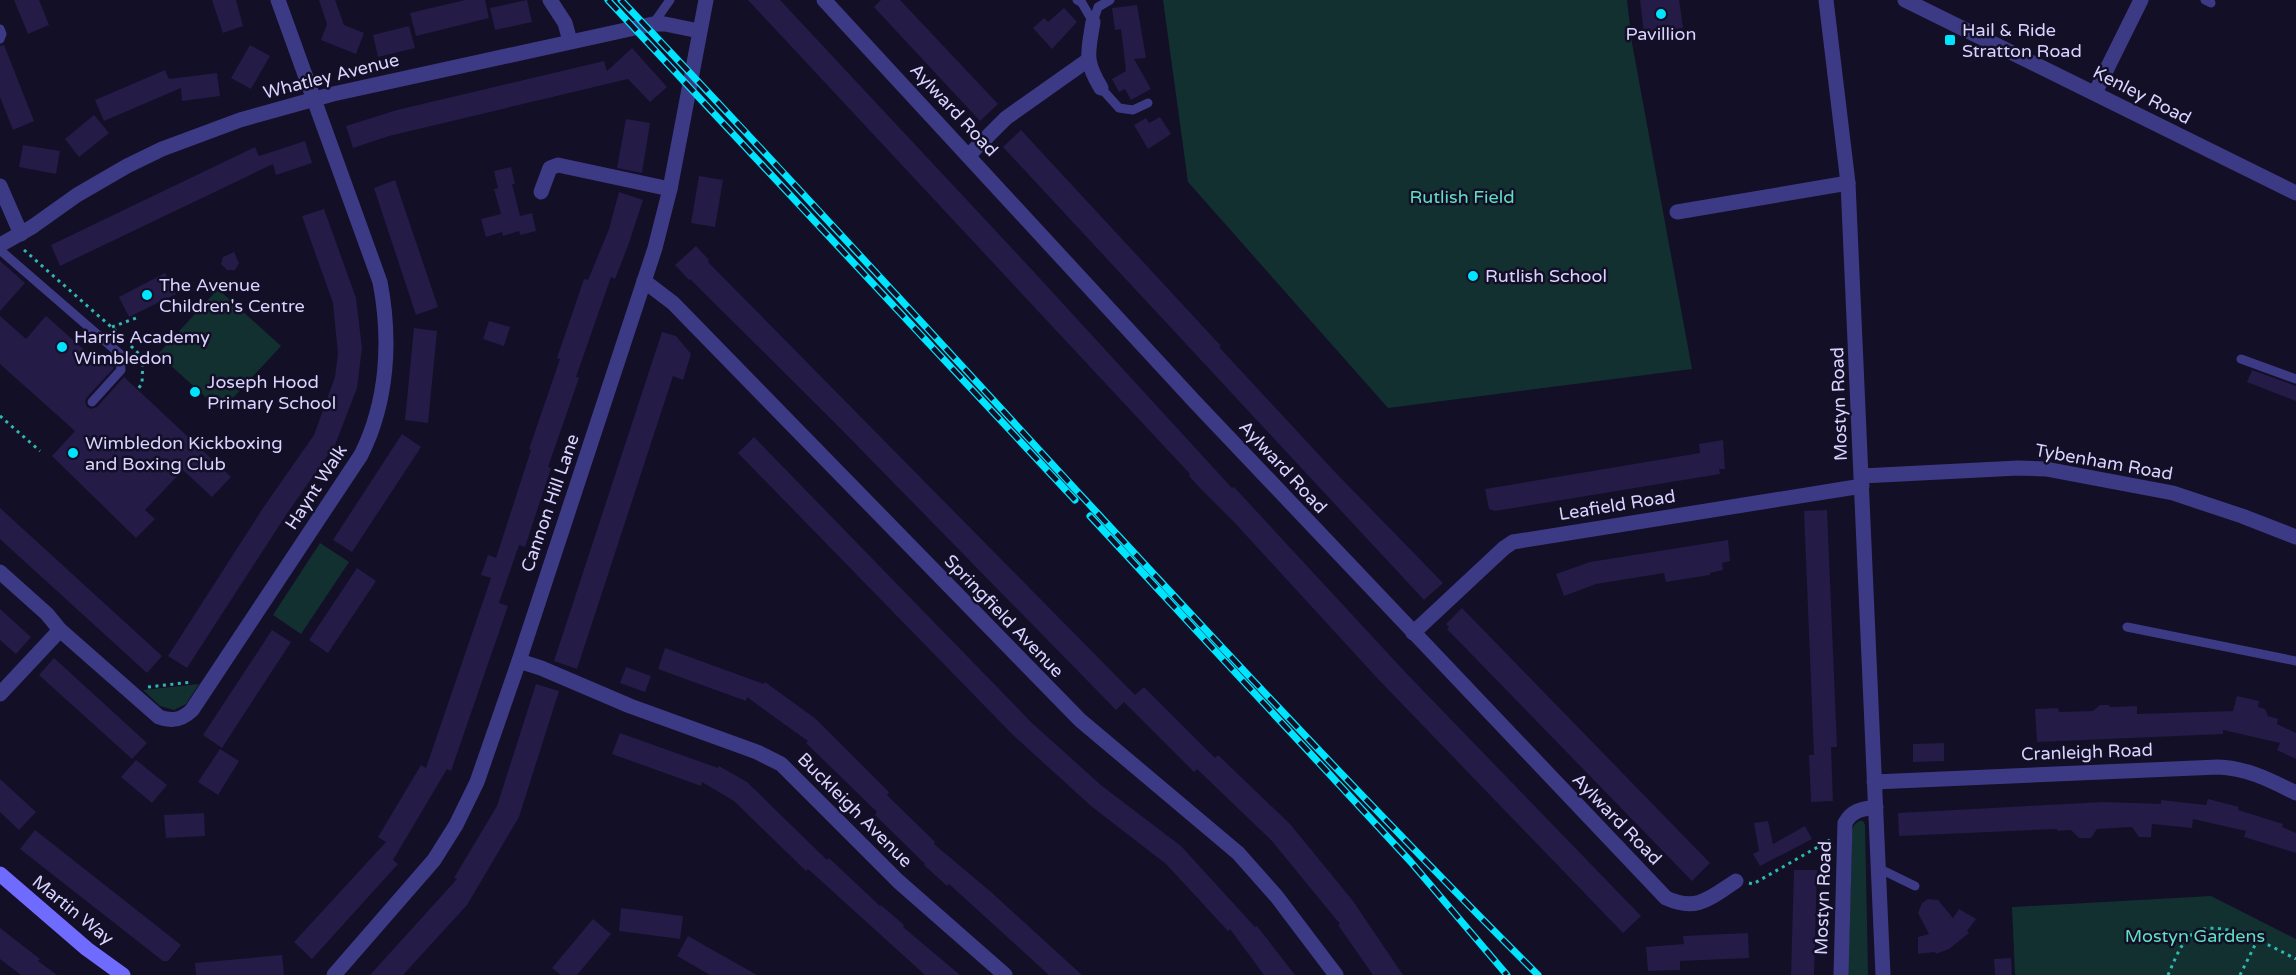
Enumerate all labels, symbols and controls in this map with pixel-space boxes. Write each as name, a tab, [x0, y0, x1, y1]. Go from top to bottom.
marker: Pavillion	[1654, 7, 1668, 21]
place label: Hail & Ride Stratton Road	[1962, 19, 2082, 62]
place label: Pavillion	[1626, 23, 1696, 45]
marker: Hail & Ride Stratton Road	[1943, 33, 1957, 47]
street label: Whatley Avenue	[261, 48, 401, 104]
street label: Aylward Road	[905, 59, 1003, 161]
street label: Kenley Road	[2089, 61, 2195, 129]
park label: Rutlish Field	[1409, 186, 1515, 208]
place label: Rutlish School	[1485, 265, 1607, 287]
marker: Rutlish School	[1466, 269, 1480, 283]
place label: The Avenue Children's Centre	[159, 274, 305, 317]
marker: The Avenue Children's Centre	[140, 288, 154, 302]
place label: Harris Academy Wimbledon	[74, 326, 210, 369]
marker: Harris Academy Wimbledon	[55, 340, 69, 354]
street label: Mostyn Road	[1826, 347, 1852, 461]
place label: Joseph Hood Primary School	[207, 371, 336, 414]
marker: Joseph Hood Primary School	[188, 385, 202, 399]
street label: Aylward Road	[1234, 416, 1332, 518]
street label: Cannon Hill Lane	[516, 431, 584, 575]
place label: Wimbledon Kickboxing and Boxing Club	[85, 432, 283, 475]
street label: Tybenham Road	[2033, 439, 2175, 485]
street label: Haynt Walk	[280, 440, 352, 534]
marker: Wimbledon Kickboxing and Boxing Club	[66, 446, 80, 460]
street label: Leafield Road	[1557, 485, 1677, 525]
street label: Springfield Avenue	[940, 550, 1068, 682]
street label: Cranleigh Road	[2021, 739, 2153, 765]
street label: Buckleigh Avenue	[793, 748, 917, 872]
street label: Aylward Road	[1568, 769, 1666, 869]
street label: Mostyn Road	[1810, 841, 1836, 955]
street label: Martin Way	[28, 870, 118, 950]
park label: Mostyn Gardens	[2125, 925, 2265, 947]

